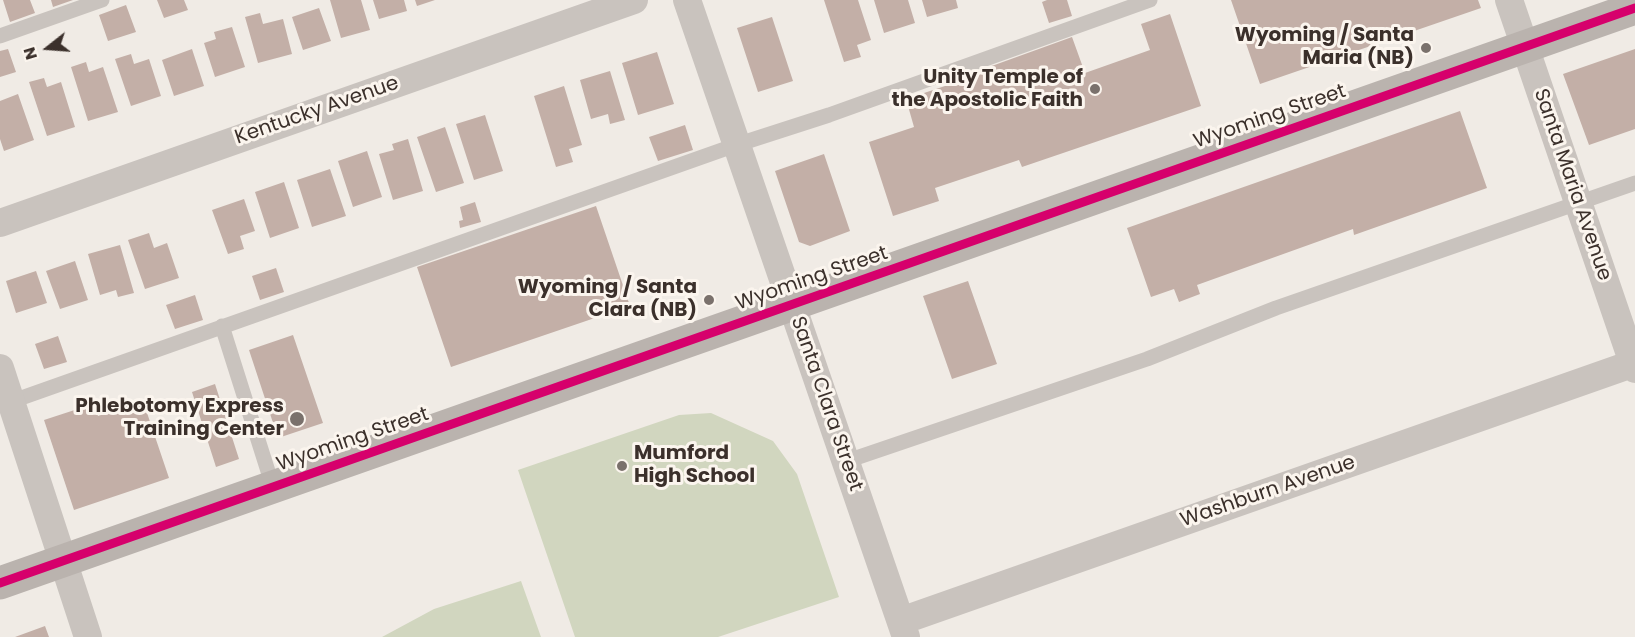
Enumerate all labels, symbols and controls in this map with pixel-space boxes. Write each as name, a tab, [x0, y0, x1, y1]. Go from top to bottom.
north arrow	[18, 18, 78, 78]
place label: Wyoming / Santa Maria (NB)	[1235, 24, 1414, 71]
marker: Wyoming / Santa Maria (NB)	[1419, 41, 1433, 55]
text: N	[18, 44, 43, 63]
place label: Unity Temple of the Apostolic Faith	[892, 66, 1083, 113]
street label: Kentucky Avenue	[232, 72, 402, 150]
street label: Wyoming Street	[1191, 80, 1349, 154]
marker: Unity Temple of the Apostolic Faith	[1088, 82, 1102, 96]
street label: Santa Maria Avenue	[1528, 86, 1616, 284]
street label: Wyoming Street	[733, 242, 891, 316]
place label: Wyoming / Santa Clara (NB)	[518, 276, 697, 323]
marker: Wyoming / Santa Clara (NB)	[702, 293, 716, 307]
street label: Santa Clara Street	[785, 314, 867, 494]
place label: Phlebotomy Express Training Center	[75, 395, 284, 442]
street label: Wyoming Street	[274, 403, 432, 477]
marker: Phlebotomy Express Training Center	[288, 410, 306, 428]
place label: Mumford High School	[634, 442, 755, 489]
street label: Washburn Avenue	[1177, 451, 1359, 533]
marker: Mumford High School	[615, 459, 629, 473]

